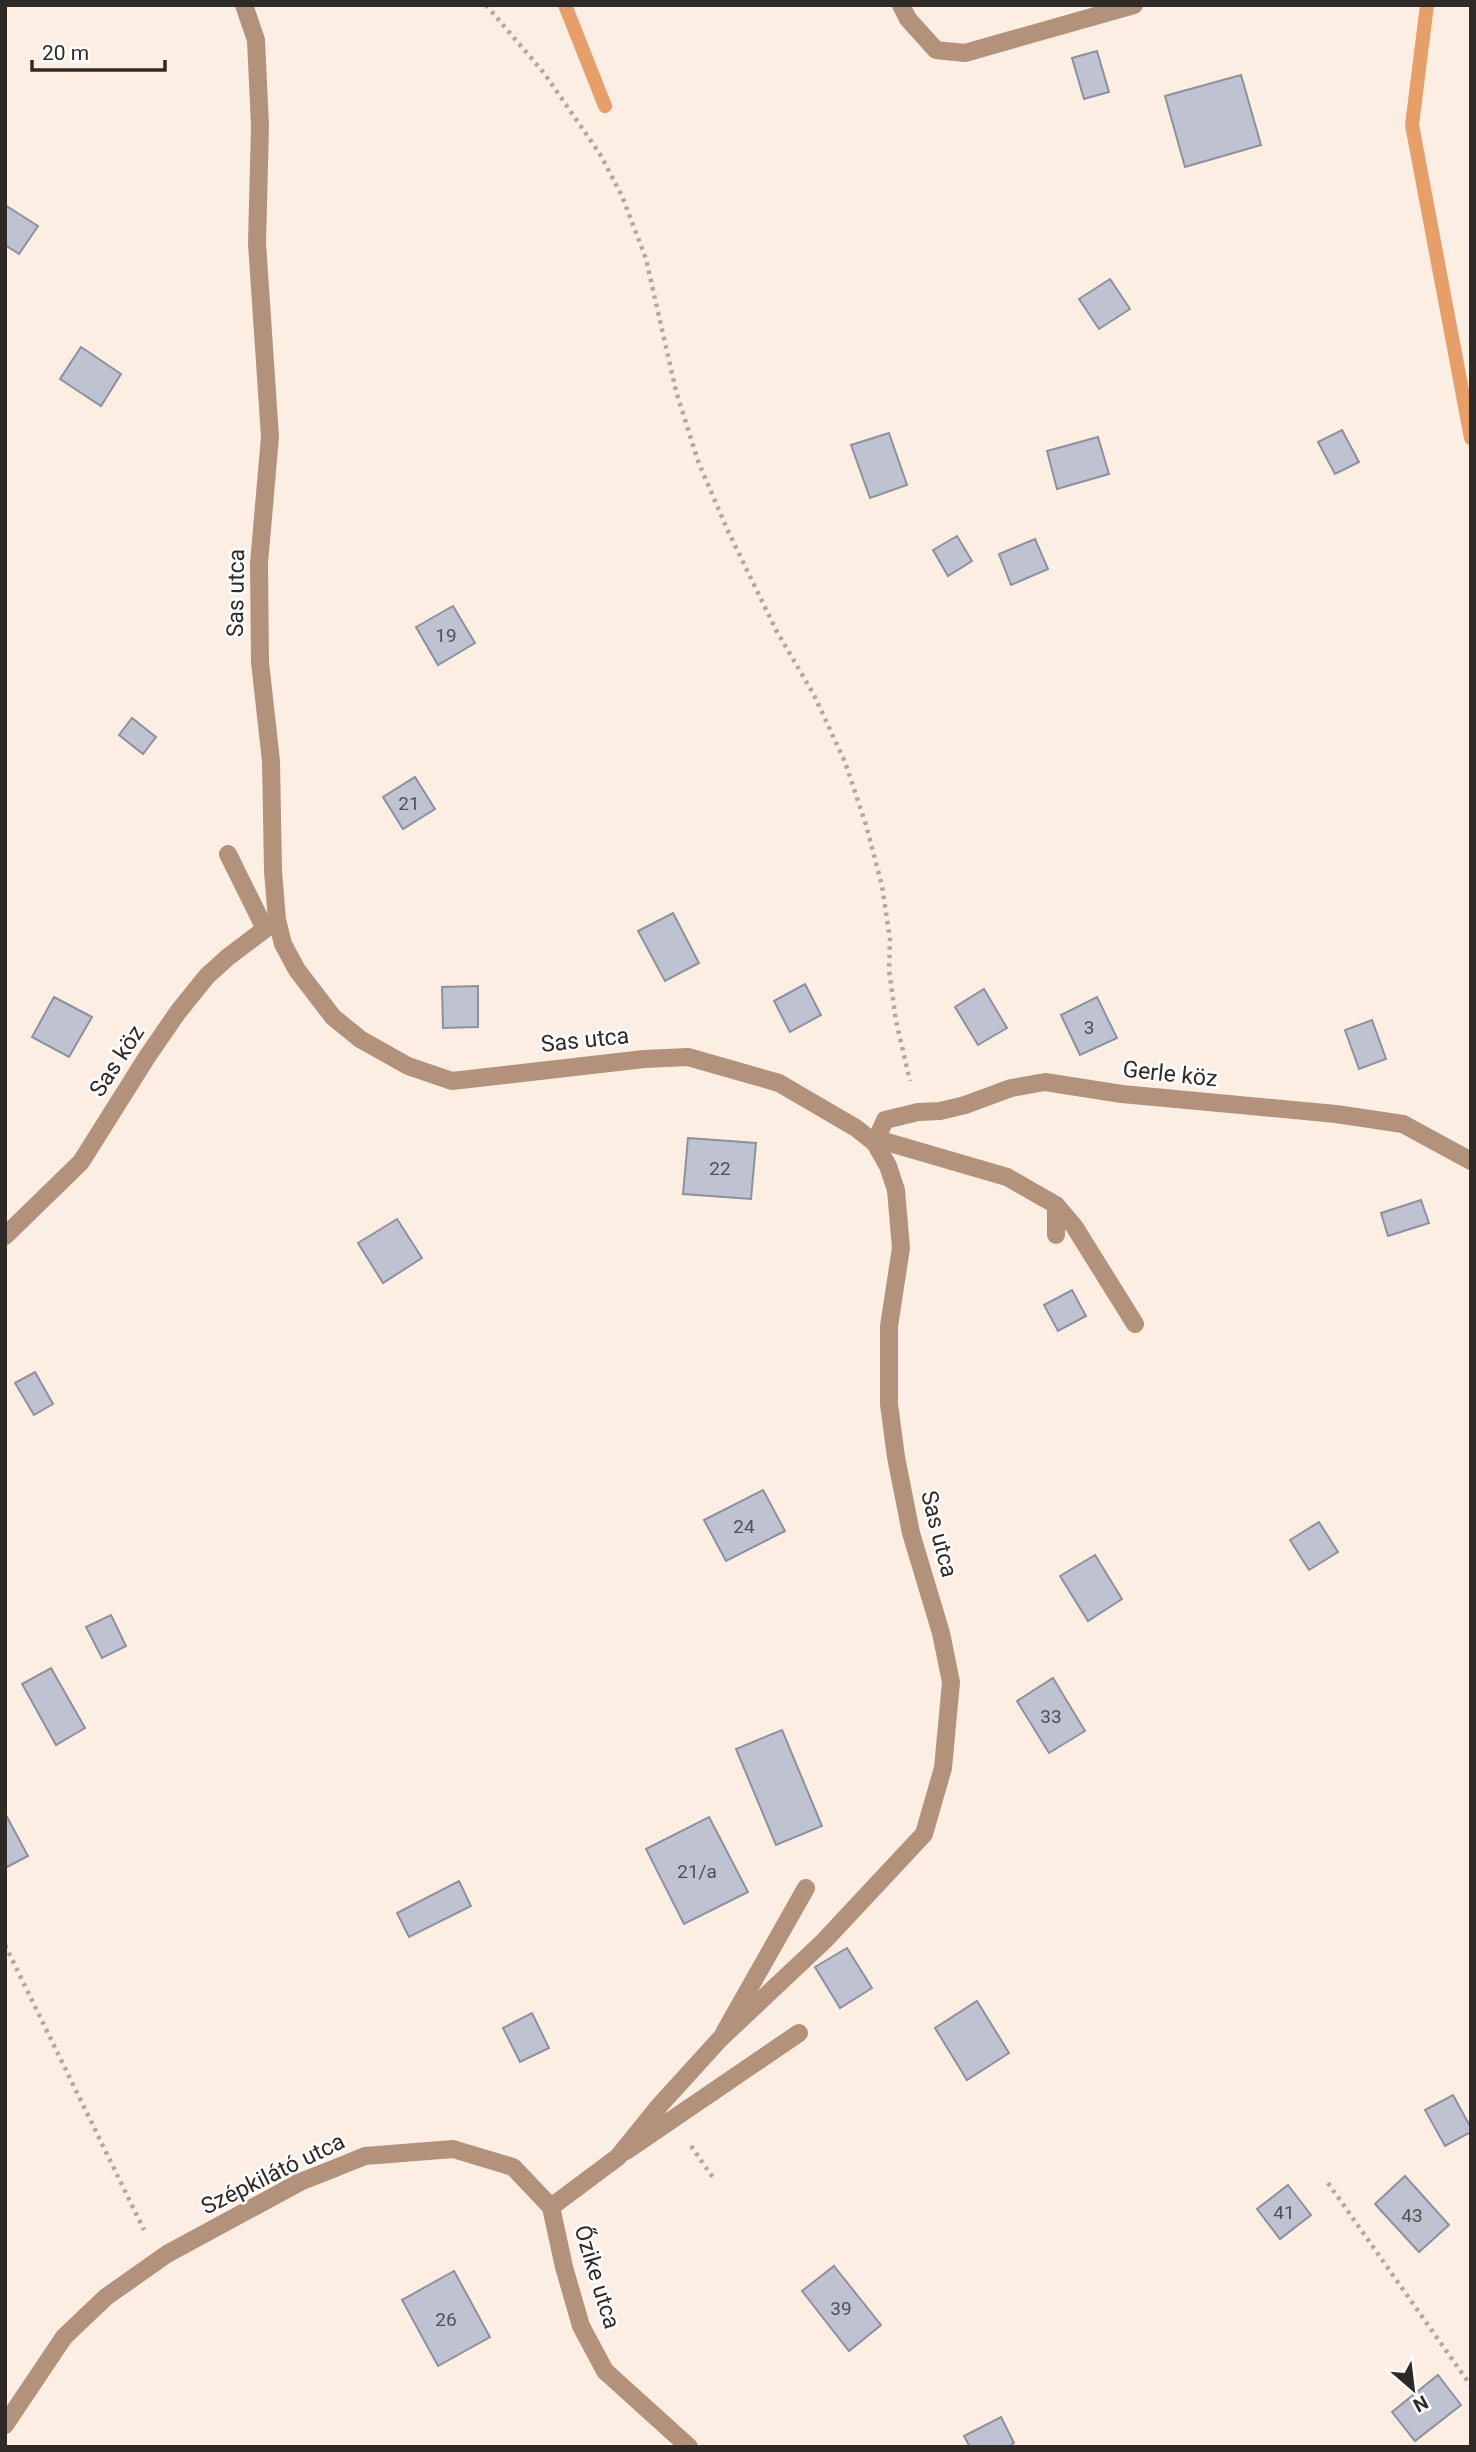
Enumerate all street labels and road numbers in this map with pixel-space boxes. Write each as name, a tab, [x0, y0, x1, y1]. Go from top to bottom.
street label: Sas utca	[222, 549, 250, 637]
street label: Sas köz	[84, 1020, 150, 1102]
street label: Sas utca	[540, 1022, 630, 1058]
street label: Gerle köz	[1121, 1056, 1219, 1092]
street label: Sas utca	[915, 1488, 963, 1580]
street label: Szépkilátó utca	[197, 2128, 349, 2220]
street label: Őzike utca	[568, 2222, 626, 2332]

